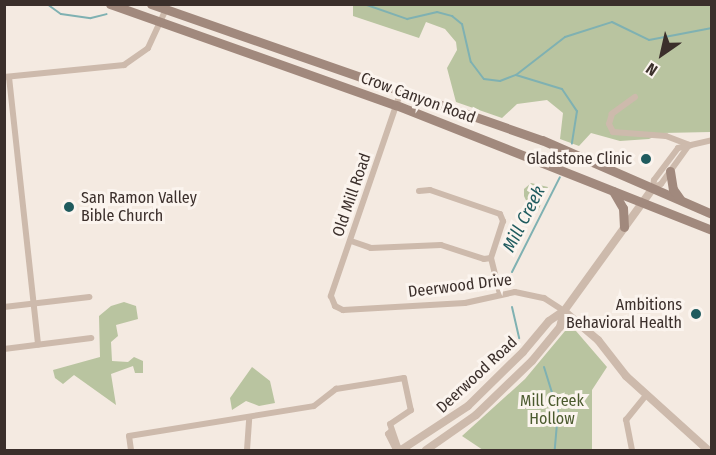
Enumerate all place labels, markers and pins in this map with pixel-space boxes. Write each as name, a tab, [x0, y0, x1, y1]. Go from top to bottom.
place label: Gladstone Clinic	[526, 149, 632, 169]
marker: Gladstone Clinic	[637, 150, 655, 168]
place label: San Ramon Valley Bible Church	[81, 188, 197, 226]
marker: San Ramon Valley Bible Church	[62, 200, 76, 214]
place label: Ambitions Behavioral Health	[566, 295, 682, 333]
marker: Ambitions Behavioral Health	[687, 305, 705, 323]

